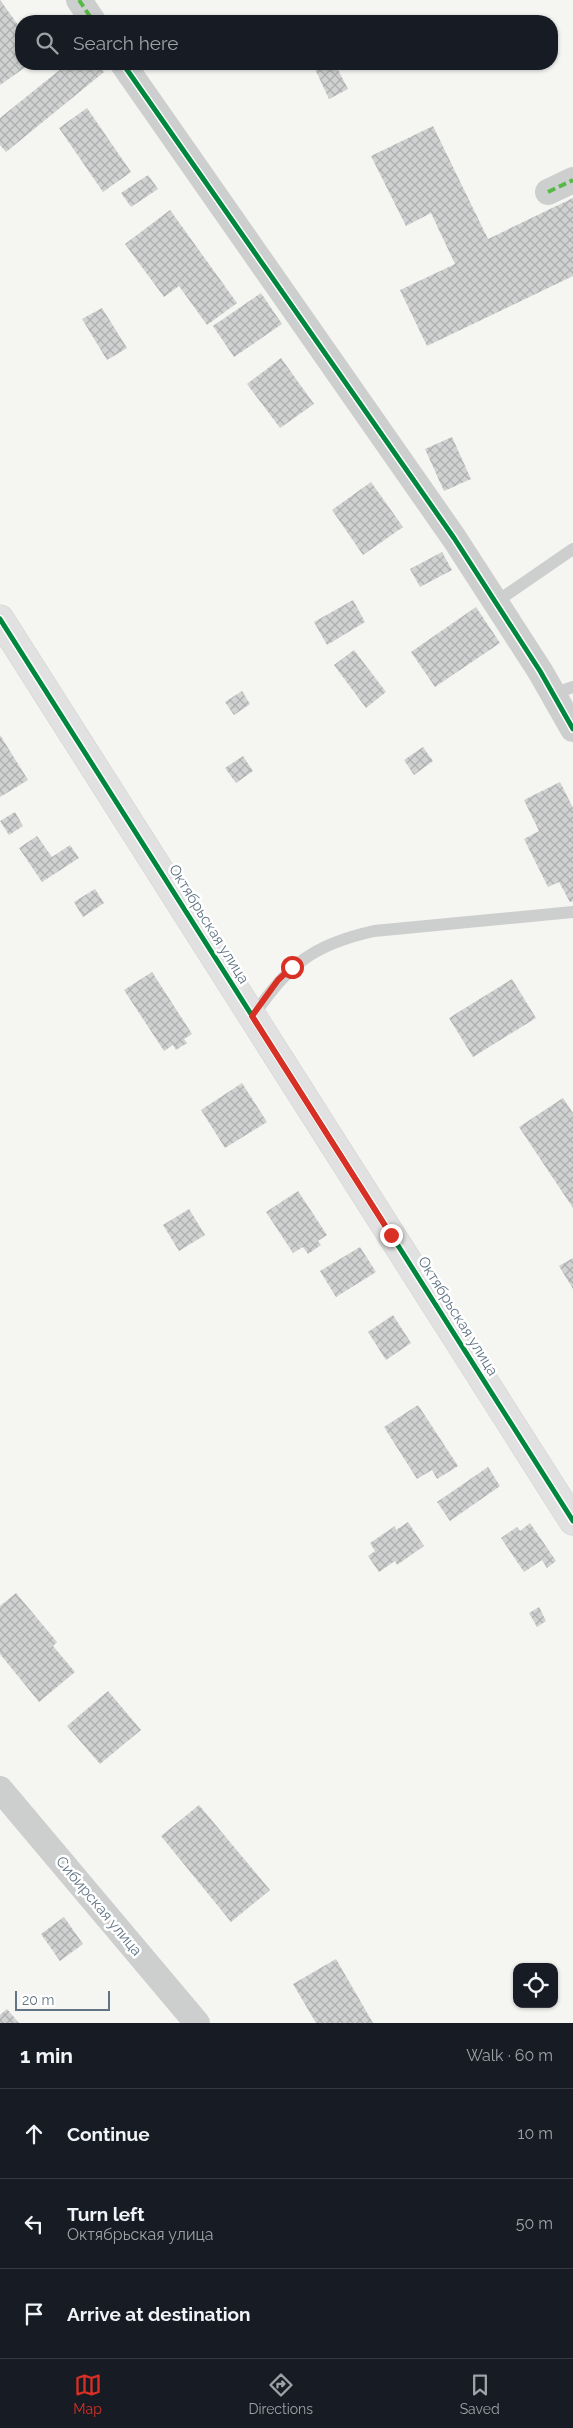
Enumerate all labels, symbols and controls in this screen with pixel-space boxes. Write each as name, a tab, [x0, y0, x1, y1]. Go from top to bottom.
search box	[15, 15, 558, 70]
icon: search	[33, 29, 61, 57]
text: Search here	[73, 32, 179, 54]
street label: Октябрьская улица	[165, 861, 253, 987]
route start	[281, 956, 304, 979]
route end	[380, 1224, 403, 1247]
street label: Октябрьская улица	[414, 1253, 502, 1379]
street label: Сибирская улица	[52, 1853, 146, 1959]
map controls	[513, 1963, 558, 2008]
button: locate	[513, 1963, 558, 2008]
scale bar	[15, 1988, 110, 2011]
text: 20 m	[22, 1992, 54, 2008]
text: 1 min	[20, 2043, 73, 2068]
text: Walk · 60 m	[466, 2046, 553, 2065]
icon: ahead	[20, 2120, 48, 2148]
text: Continue	[67, 2123, 150, 2145]
text: 10 m	[518, 2124, 553, 2143]
text: Turn left	[67, 2203, 144, 2225]
icon: left	[20, 2210, 48, 2238]
text: 50 m	[516, 2214, 553, 2233]
text: Октябрьская улица	[67, 2225, 213, 2244]
icon: arrive	[20, 2300, 48, 2328]
text: Arrive at destination	[67, 2303, 251, 2325]
tab: Map	[73, 2371, 102, 2417]
tab: Directions	[248, 2371, 313, 2417]
tab: Saved	[460, 2371, 500, 2417]

